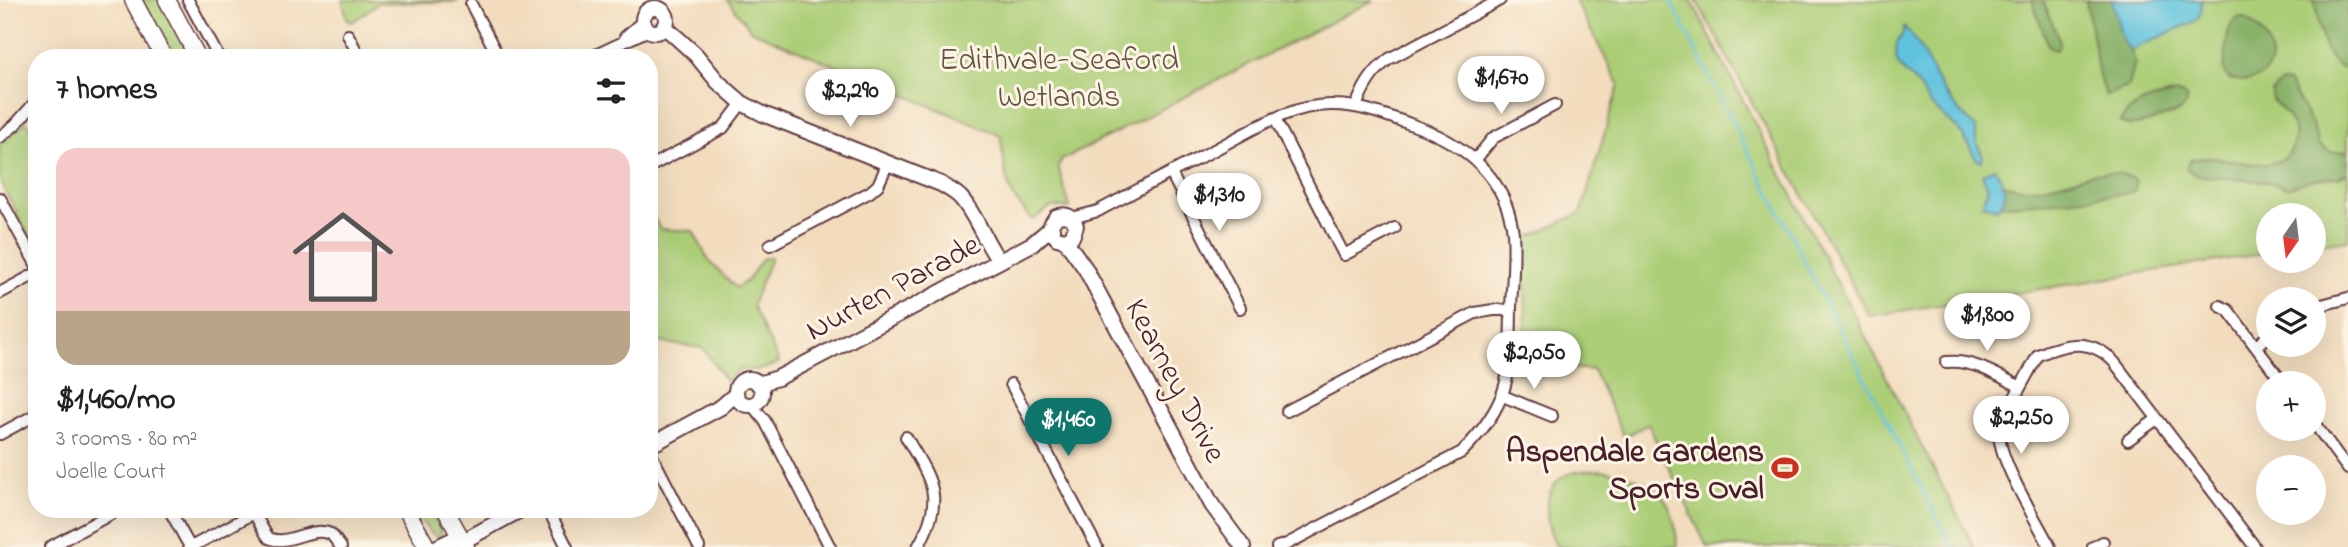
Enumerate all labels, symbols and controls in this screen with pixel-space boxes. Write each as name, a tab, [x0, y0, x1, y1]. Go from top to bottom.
park label: Edithvale-Seaford Wetlands	[939, 38, 1179, 122]
pin: $1,670	[1444, 57, 1558, 116]
text: $1,670	[1474, 62, 1528, 95]
text: 7 homes	[56, 69, 158, 113]
pin: $2,290	[793, 69, 907, 129]
icon: filters	[592, 72, 630, 110]
text: $2,290	[821, 75, 879, 108]
pin: $1,310	[1162, 174, 1276, 233]
text: $1,310	[1193, 179, 1245, 212]
icon: home	[280, 194, 406, 320]
north arrow	[2256, 203, 2326, 273]
map controls	[2256, 203, 2326, 525]
street label: Nurten Parade	[798, 223, 990, 355]
button: layers	[2256, 287, 2326, 357]
street label: Kearney Drive	[1111, 291, 1237, 473]
pin: $1,800	[1930, 294, 2044, 353]
text: $1,800	[1960, 299, 2014, 332]
pin: $2,050	[1477, 332, 1591, 391]
text: $2,050	[1503, 337, 1565, 370]
button: +	[2256, 371, 2326, 441]
text: $1,460/mo	[56, 379, 176, 423]
pin: $2,250	[1964, 396, 2078, 456]
pin: $1,460	[1011, 398, 1125, 458]
text: $2,250	[1989, 402, 2053, 435]
text: $1,460	[1041, 404, 1095, 437]
text: 3 rooms · 80 m²	[56, 423, 197, 456]
place label: Aspendale Gardens Sports Oval	[1506, 430, 1764, 514]
sports icon: Aspendale Gardens Sports Oval	[1770, 453, 1800, 483]
button: −	[2256, 455, 2326, 525]
text: Joelle Court	[56, 456, 166, 489]

